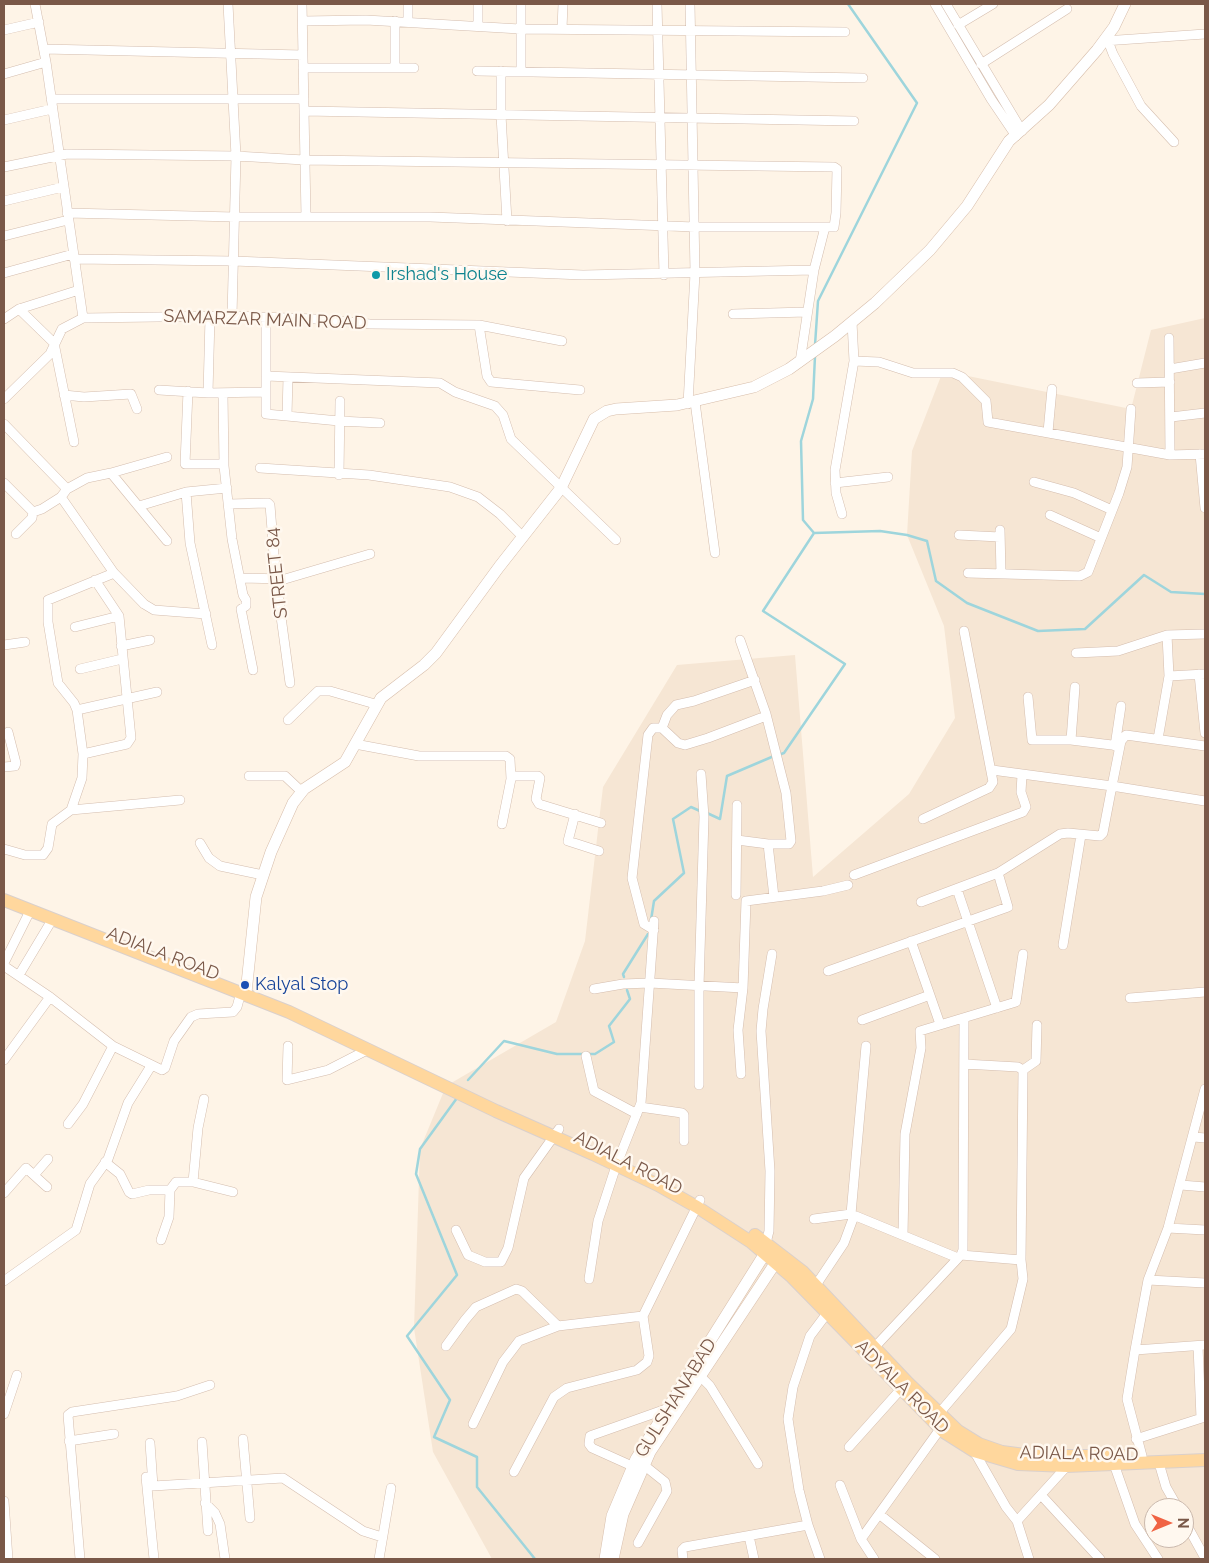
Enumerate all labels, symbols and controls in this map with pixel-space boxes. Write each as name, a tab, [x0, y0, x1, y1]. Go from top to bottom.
place label: Irshad's House	[386, 264, 507, 286]
marker: Irshad's House	[370, 269, 382, 281]
street label: SAMARZAR MAIN ROAD	[163, 306, 367, 334]
street label: STREET 84	[261, 526, 293, 620]
street label: ADIALA ROAD	[104, 923, 222, 985]
place label: Kalyal Stop	[255, 974, 348, 996]
marker: Kalyal Stop	[239, 979, 251, 991]
street label: ADIALA ROAD	[570, 1126, 686, 1200]
street label: GULSHANABAD	[631, 1335, 721, 1461]
street label: ADYALA ROAD	[851, 1336, 953, 1438]
street label: ADIALA ROAD	[1019, 1442, 1139, 1466]
north arrow	[1144, 1498, 1194, 1548]
text: N	[1175, 1518, 1191, 1528]

